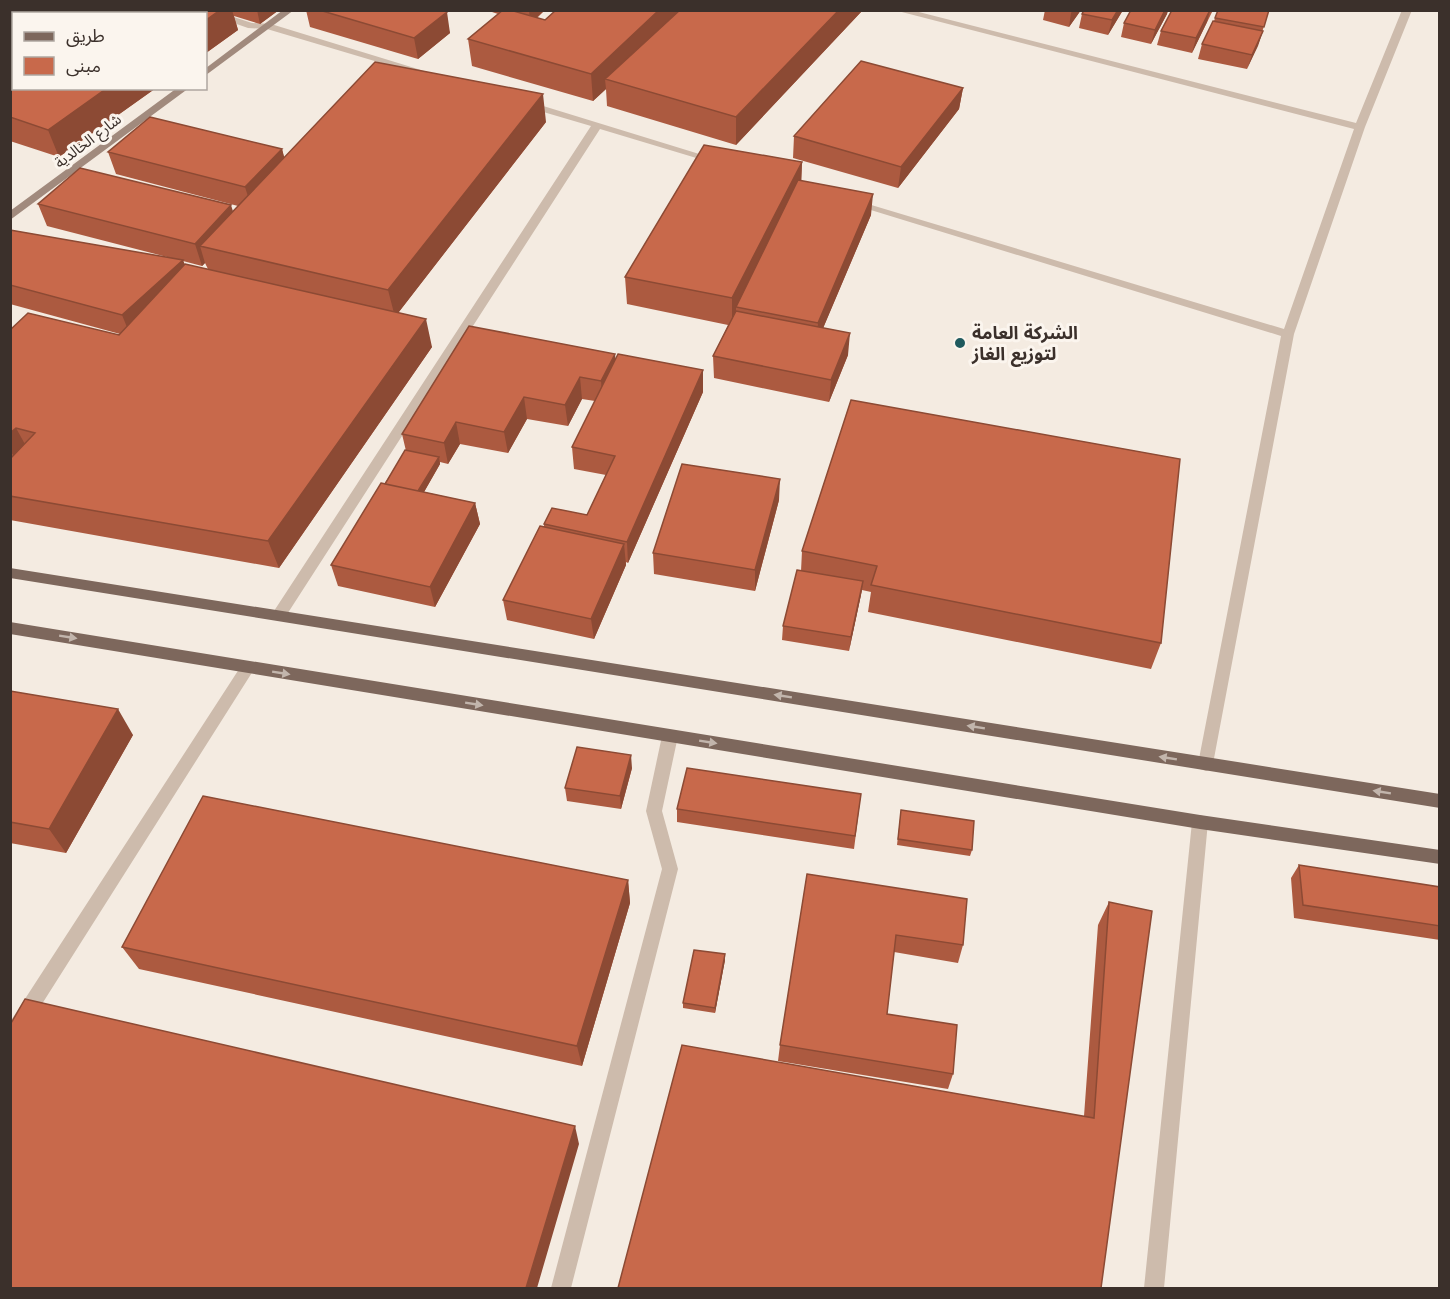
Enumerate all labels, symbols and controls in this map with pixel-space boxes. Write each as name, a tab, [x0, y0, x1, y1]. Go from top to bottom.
legend	[12, 12, 207, 90]
text: طريق	[66, 23, 105, 49]
text: مبنى	[66, 53, 101, 79]
street label: شارع الخالدية	[50, 108, 127, 174]
place label: الشركة العامة لتوزيع الغاز	[971, 320, 1078, 367]
marker: الشركة العامة لتوزيع الغاز	[953, 336, 967, 350]
one-way arrow	[59, 633, 78, 642]
one-way arrow	[272, 668, 291, 677]
one-way arrow	[774, 691, 793, 700]
one-way arrow	[464, 700, 483, 709]
one-way arrow	[966, 722, 985, 731]
one-way arrow	[698, 737, 717, 746]
one-way arrow	[1159, 753, 1178, 762]
one-way arrow	[1372, 787, 1391, 796]

